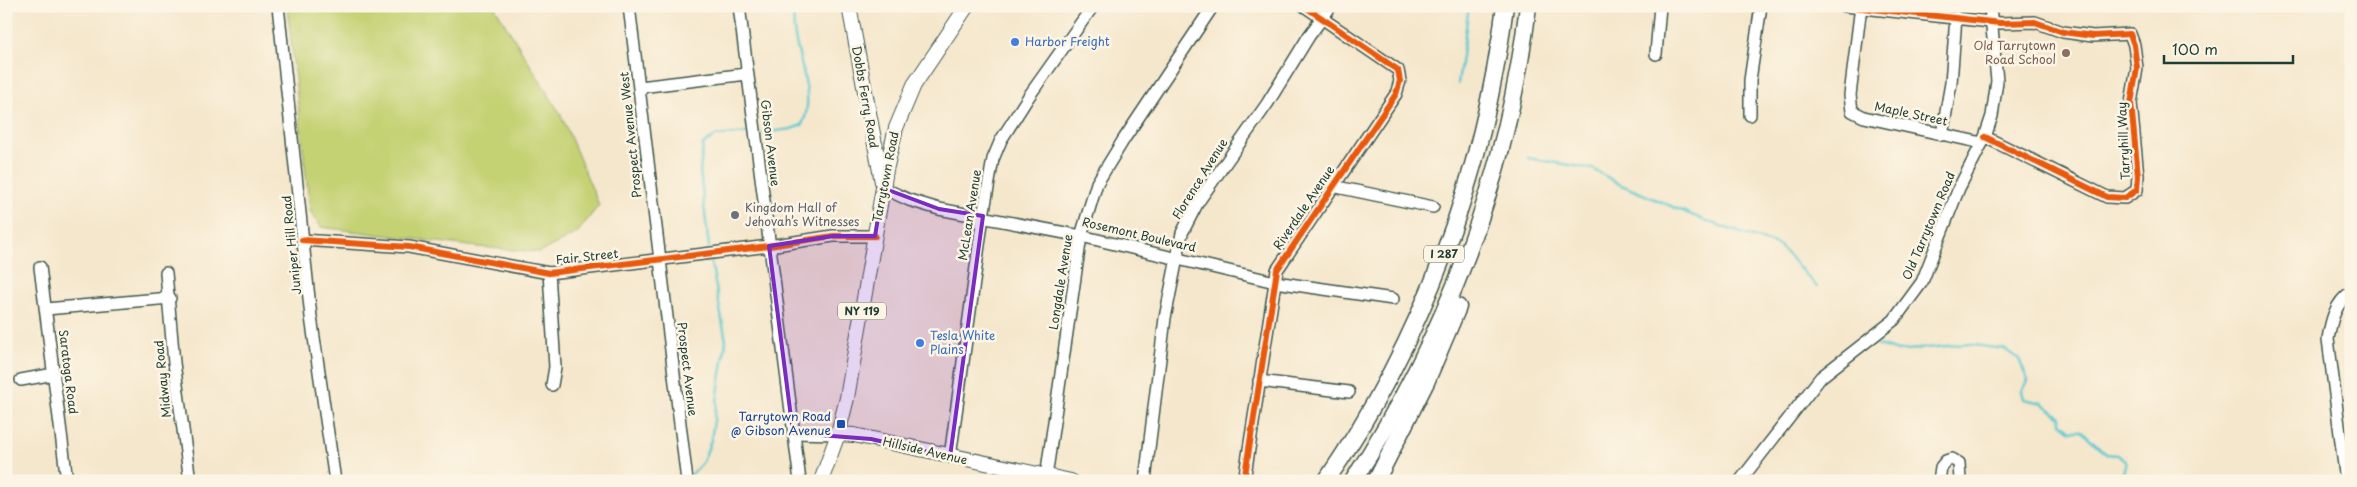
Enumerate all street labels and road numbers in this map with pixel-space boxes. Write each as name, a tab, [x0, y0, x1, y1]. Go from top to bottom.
street label: Dobbs Ferry Road	[848, 44, 884, 150]
street label: Prospect Avenue West	[614, 71, 646, 199]
street label: Maple Street	[1873, 96, 1950, 130]
street label: Gibson Avenue	[757, 99, 785, 188]
street label: Tarryhill Way	[2112, 101, 2134, 181]
street label: Tarrytown Road	[867, 130, 903, 224]
street label: Florence Avenue	[1167, 134, 1231, 222]
street label: Riverdale Avenue	[1268, 161, 1338, 253]
street label: McLean Avenue	[953, 168, 985, 262]
street label: Old Tarrytown Road	[1897, 169, 1959, 283]
street label: Juniper Hill Road	[277, 194, 305, 296]
street label: Rosemont Boulevard	[1080, 212, 1199, 256]
street label: Longdale Avenue	[1044, 232, 1077, 331]
street label: Fair Street	[555, 244, 619, 268]
road number: I 287	[1424, 245, 1464, 262]
road number: NY 119	[838, 302, 886, 320]
street label: Prospect Avenue	[673, 321, 703, 417]
street label: Saratoga Road	[55, 329, 83, 415]
street label: Midway Road	[149, 339, 175, 419]
street label: Hillside Avenue	[881, 432, 969, 469]

